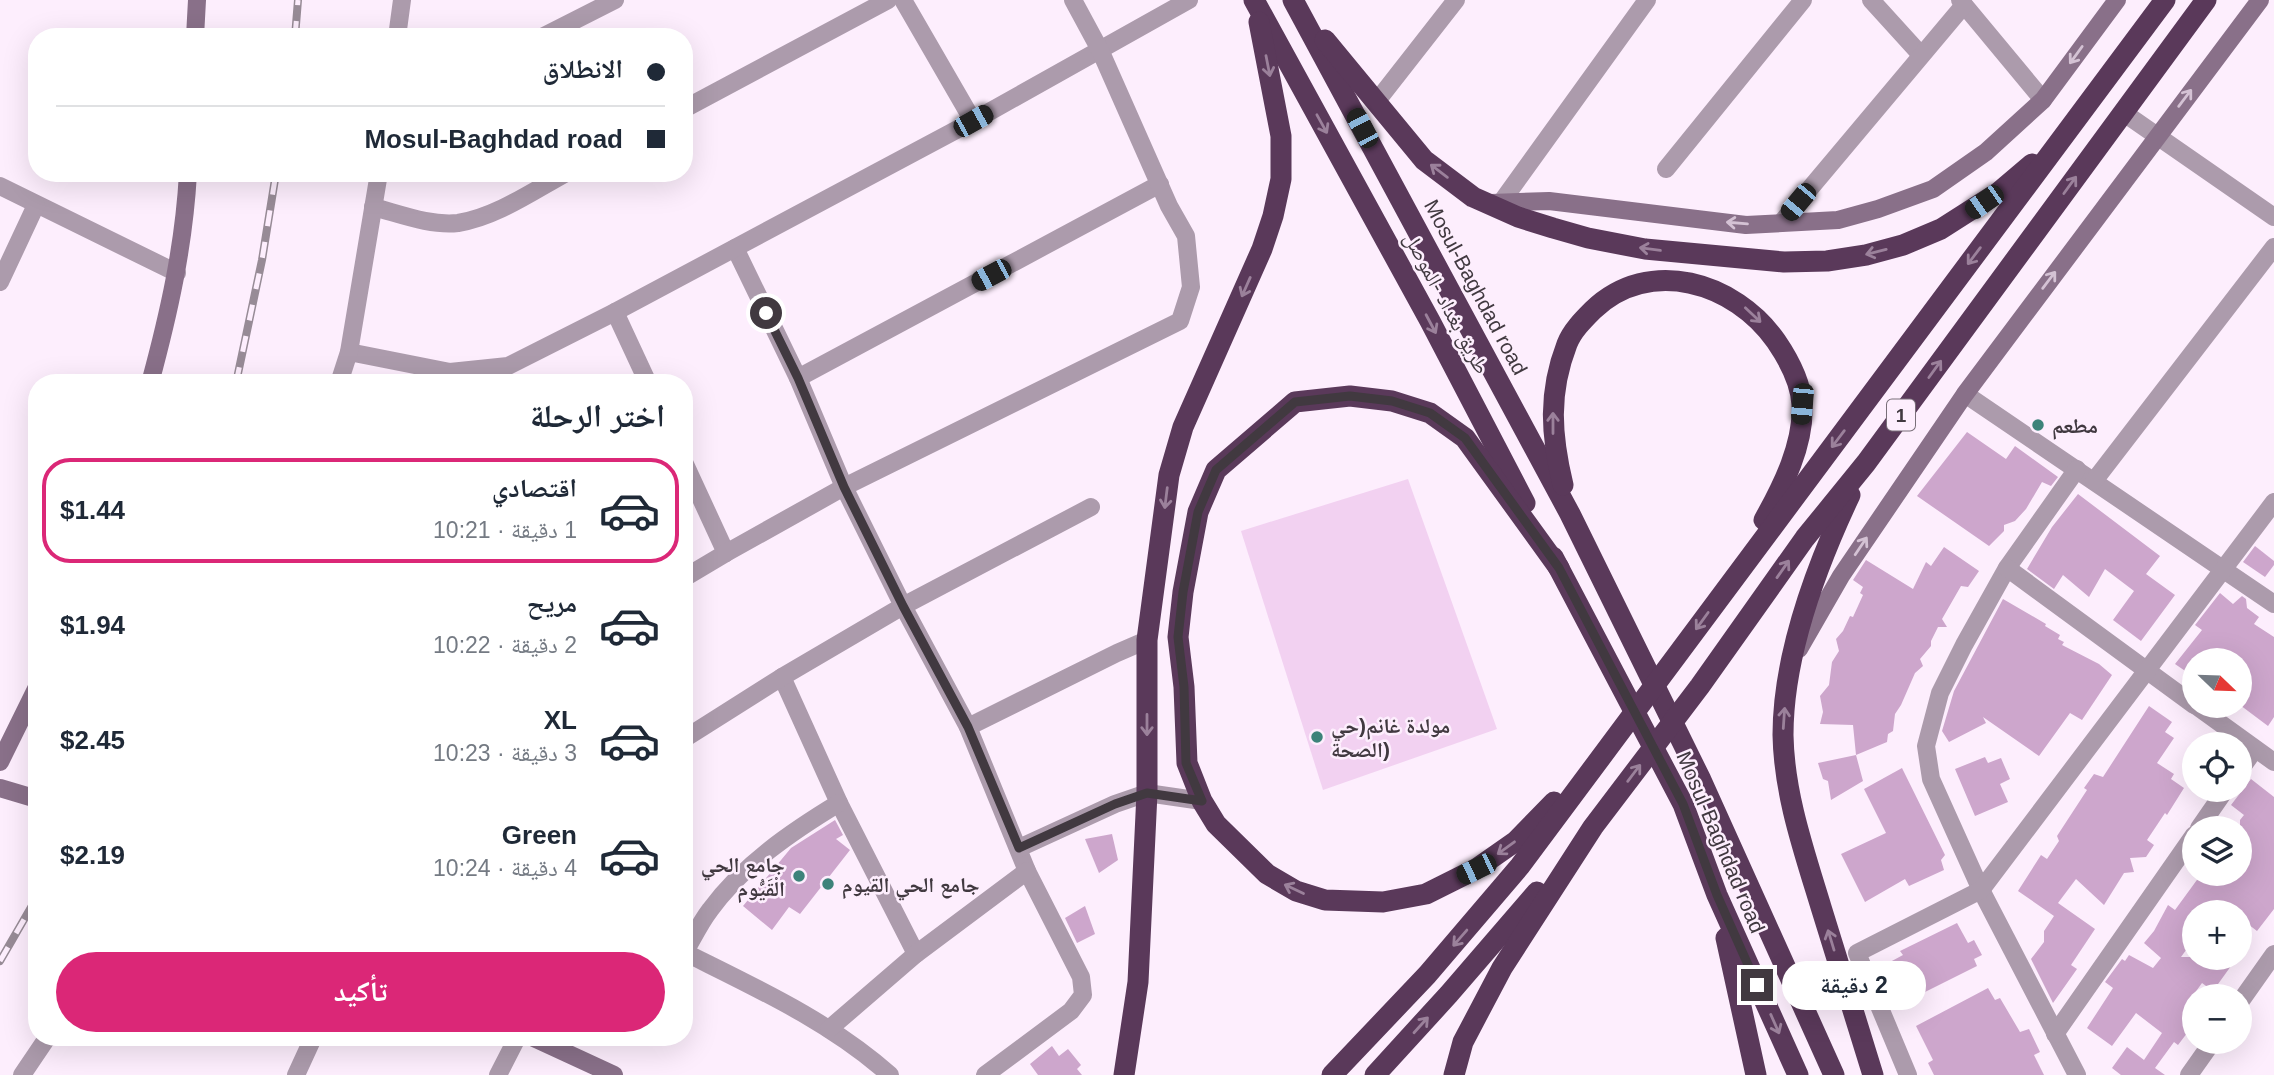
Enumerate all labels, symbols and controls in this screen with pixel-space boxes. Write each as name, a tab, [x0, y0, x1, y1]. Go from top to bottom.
one-way arrow	[2069, 45, 2083, 64]
text: الانطلاق	[543, 54, 623, 84]
one-way arrow	[1262, 54, 1275, 77]
one-way arrow	[2178, 89, 2193, 108]
car	[950, 102, 997, 140]
car	[1343, 105, 1382, 151]
one-way arrow	[1315, 114, 1329, 134]
text: Mosul-Baghdad road	[364, 124, 623, 154]
one-way arrow	[1430, 164, 1449, 178]
one-way arrow	[2062, 176, 2077, 195]
car	[1777, 179, 1820, 225]
car	[1961, 181, 2008, 223]
street label: Mosul-Baghdad road	[1420, 196, 1532, 378]
one-way arrow	[1726, 217, 1749, 230]
street label: طريق بغداد -الموصل	[1398, 228, 1494, 379]
one-way arrow	[1639, 242, 1661, 255]
one-way arrow	[1865, 246, 1887, 259]
one-way arrow	[1966, 246, 1981, 265]
car	[968, 256, 1015, 294]
one-way arrow	[2042, 271, 2057, 290]
one-way arrow	[1239, 275, 1252, 297]
route start	[750, 297, 782, 329]
one-way arrow	[1744, 307, 1762, 323]
one-way arrow	[1425, 313, 1438, 334]
one-way arrow	[1928, 360, 1943, 379]
car	[1790, 382, 1815, 426]
text: اختر الرحلة	[530, 398, 665, 434]
road number: 1	[1887, 400, 1915, 430]
one-way arrow	[1546, 412, 1560, 435]
place label: مطعم	[2052, 414, 2098, 440]
marker: مطعم	[2030, 417, 2046, 433]
one-way arrow	[1830, 429, 1845, 447]
text: اقتصادي	[492, 473, 577, 503]
icon: car	[598, 479, 661, 542]
one-way arrow	[1159, 487, 1172, 509]
text: $1.44	[60, 495, 125, 525]
text: 1 دقيقة · 10:21	[433, 517, 577, 543]
one-way arrow	[1854, 537, 1868, 556]
one-way arrow	[1776, 560, 1790, 579]
text: مريح	[527, 588, 577, 618]
icon: car	[598, 594, 661, 657]
text: $1.94	[60, 610, 125, 640]
one-way arrow	[1695, 611, 1709, 630]
text: 2 دقيقة · 10:22	[433, 632, 577, 658]
north arrow	[2182, 648, 2252, 718]
map controls	[2182, 648, 2252, 1054]
text: XL	[544, 705, 577, 735]
one-way arrow	[1778, 707, 1791, 730]
icon: car	[598, 709, 661, 772]
one-way arrow	[1140, 713, 1154, 736]
place label: مولدة غانم(حي الصحة)	[1331, 714, 1450, 761]
text: $2.45	[60, 725, 125, 755]
marker: مولدة غانم(حي الصحة)	[1309, 729, 1325, 745]
button: locate	[2182, 732, 2252, 802]
text: 3 دقيقة · 10:23	[433, 740, 577, 766]
street label: Mosul-Baghdad road	[1672, 748, 1770, 936]
one-way arrow	[1627, 764, 1642, 782]
button: layers	[2182, 816, 2252, 886]
text: Green	[502, 820, 577, 850]
icon: car	[598, 824, 661, 887]
text: $2.19	[60, 840, 125, 870]
one-way arrow	[1497, 841, 1516, 855]
car	[1453, 850, 1500, 888]
place label: جامع الحي الْقَيُّوم	[701, 853, 785, 903]
text: 4 دقيقة · 10:24	[433, 855, 577, 881]
marker: جامع الحي الْقَيُّوم	[791, 868, 807, 884]
place label: جامع الحي القيوم	[842, 873, 980, 901]
marker: جامع الحي القيوم	[820, 876, 836, 892]
one-way arrow	[1284, 881, 1305, 895]
button: +	[2182, 900, 2252, 970]
one-way arrow	[1451, 929, 1468, 946]
one-way arrow	[1824, 929, 1836, 951]
button: تأكيد	[56, 952, 665, 1032]
callout: 2 دقيقة	[1782, 960, 1925, 1010]
route end	[1741, 969, 1773, 1001]
text: 2 دقيقة	[1820, 972, 1888, 998]
button: −	[2182, 984, 2252, 1054]
one-way arrow	[1769, 1013, 1782, 1035]
one-way arrow	[1413, 1016, 1429, 1034]

